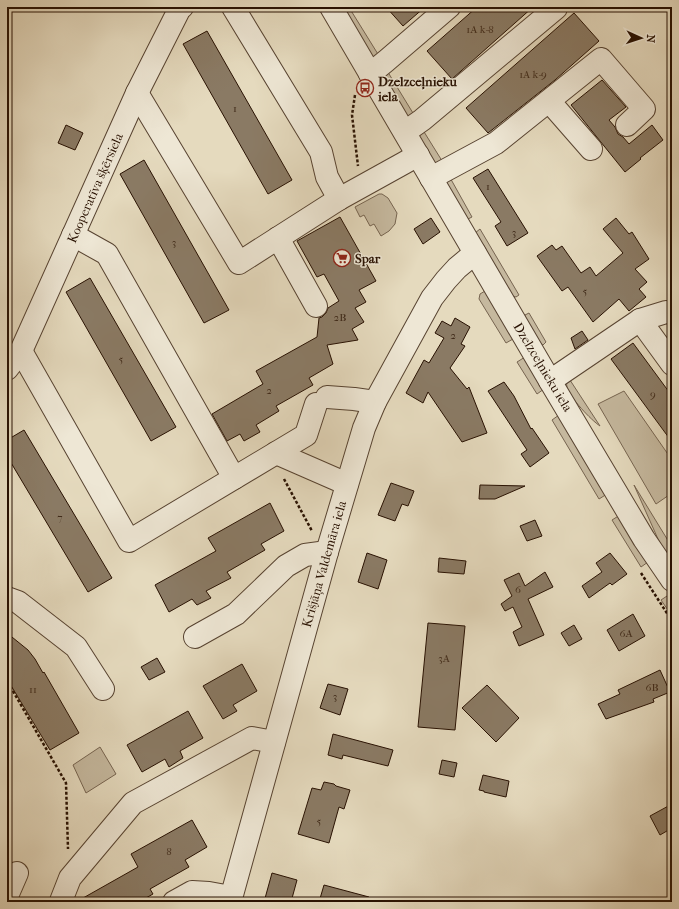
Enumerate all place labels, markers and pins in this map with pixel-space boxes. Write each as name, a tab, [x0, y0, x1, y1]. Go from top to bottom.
place label: Dzelzceļnieku iela	[377, 74, 457, 104]
bus stop icon: Dzelzceļnieku iela	[355, 78, 375, 98]
supermarket icon: Spar	[332, 248, 352, 268]
place label: Spar	[355, 251, 381, 267]

